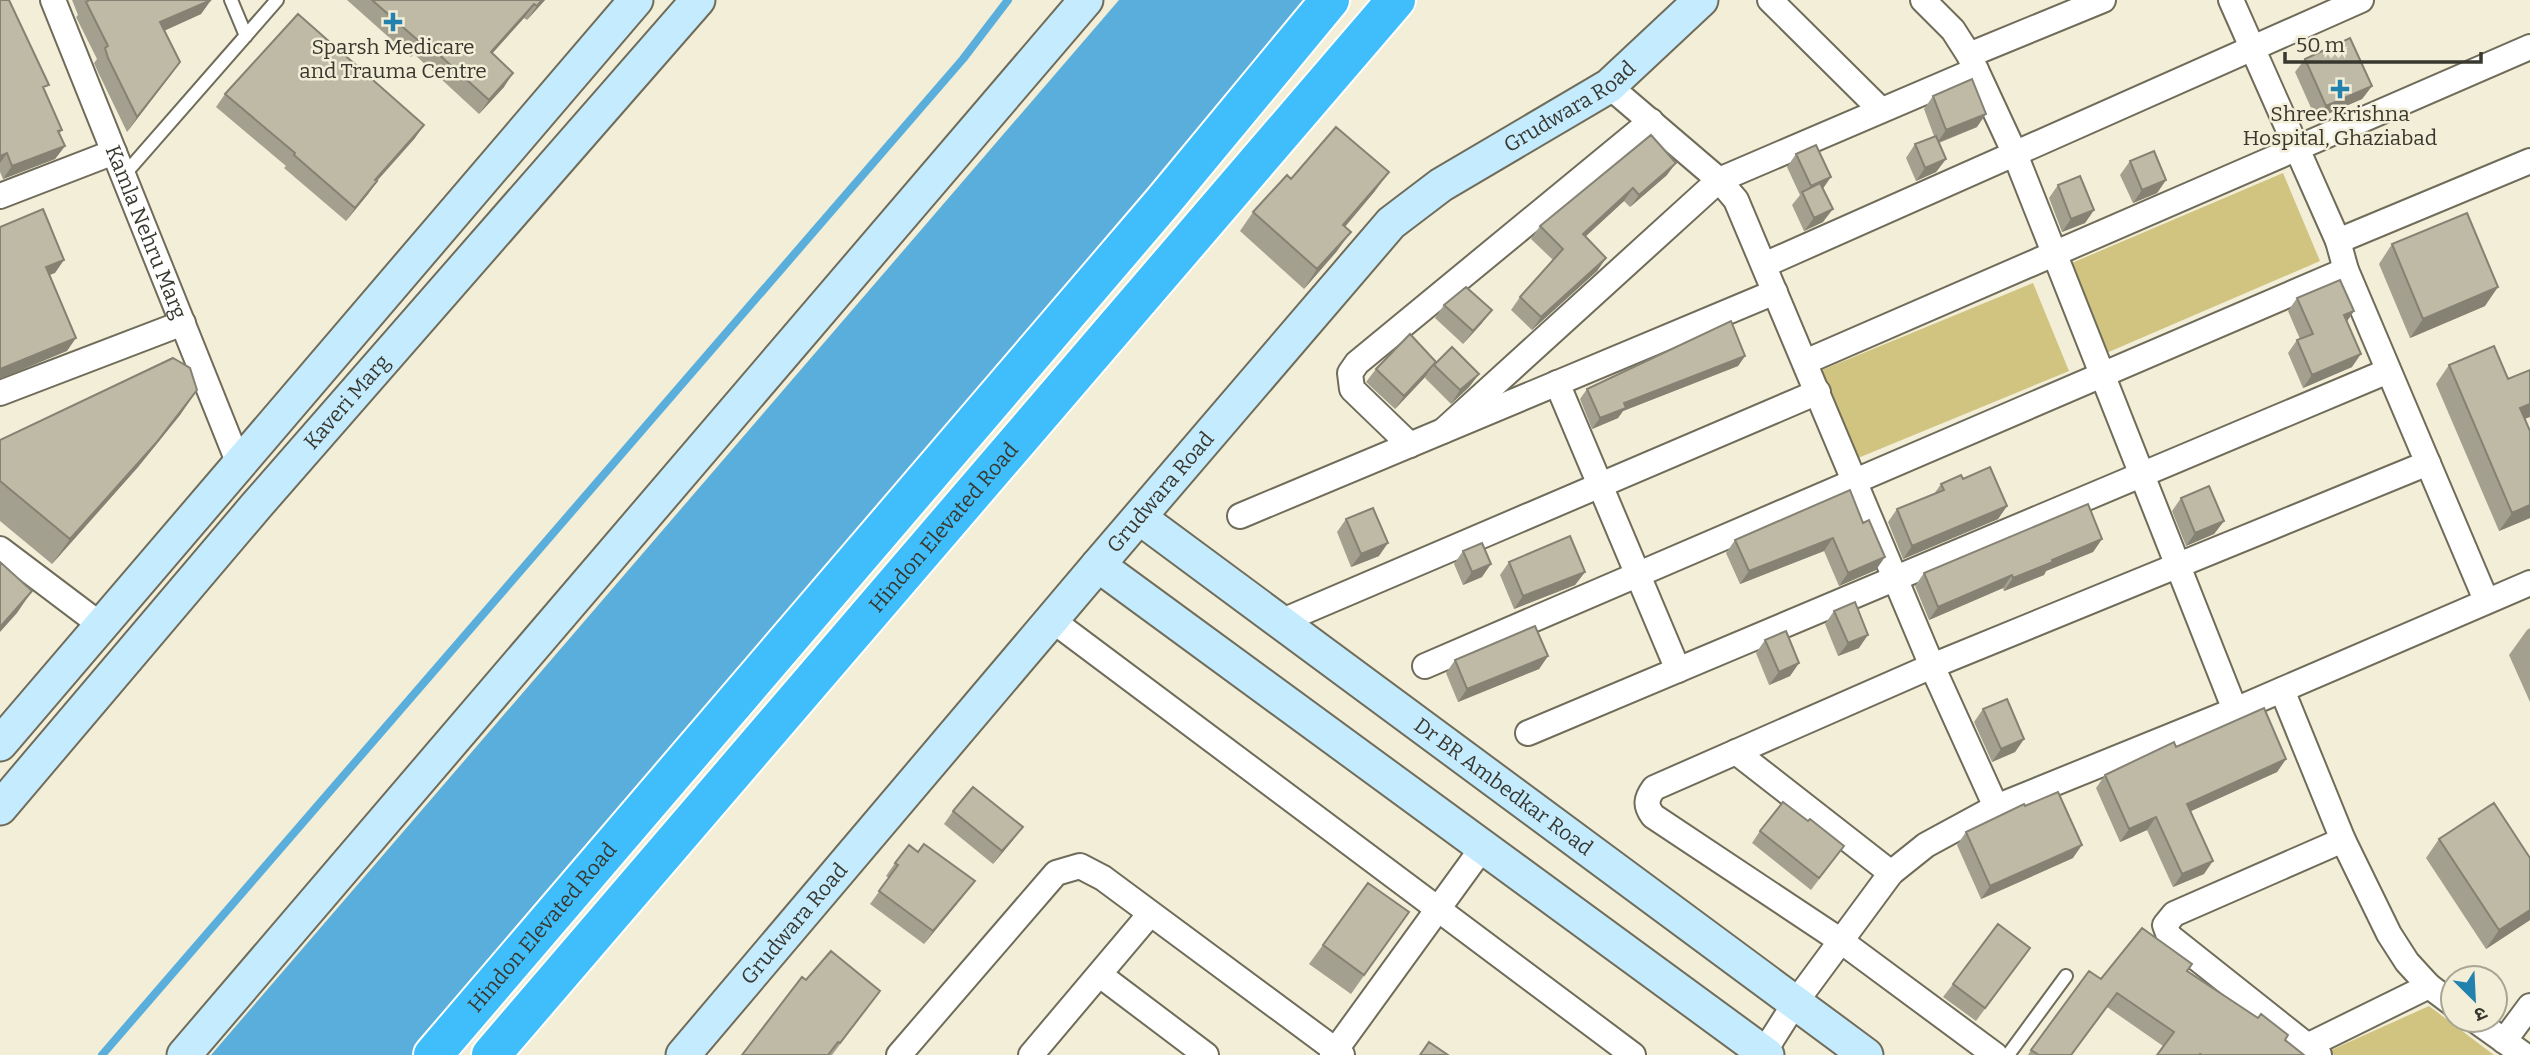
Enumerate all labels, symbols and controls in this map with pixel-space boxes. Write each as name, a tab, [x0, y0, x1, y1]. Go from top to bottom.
marker: Sparsh Medicare and Trauma Centre	[383, 12, 403, 32]
scale bar	[2285, 21, 2481, 65]
text: 50 m	[2296, 32, 2345, 58]
place label: Sparsh Medicare and Trauma Centre	[299, 34, 487, 84]
street label: Grudwara Road	[1499, 55, 1641, 158]
marker: Shree Krishna Hospital, Ghaziabad	[2330, 79, 2350, 99]
place label: Shree Krishna Hospital, Ghaziabad	[2243, 101, 2437, 151]
street label: Kamla Nehru Marg	[100, 141, 193, 323]
street label: Kaveri Marg	[299, 349, 395, 455]
street label: Grudwara Road	[1101, 426, 1220, 558]
street label: Hindon Elevated Road	[863, 437, 1024, 618]
street label: Dr BR Ambedkar Road	[1409, 712, 1598, 861]
street label: Hindon Elevated Road	[462, 837, 622, 1018]
street label: Grudwara Road	[735, 858, 853, 990]
north arrow	[2439, 964, 2509, 1034]
text: उ	[2470, 1001, 2490, 1027]

